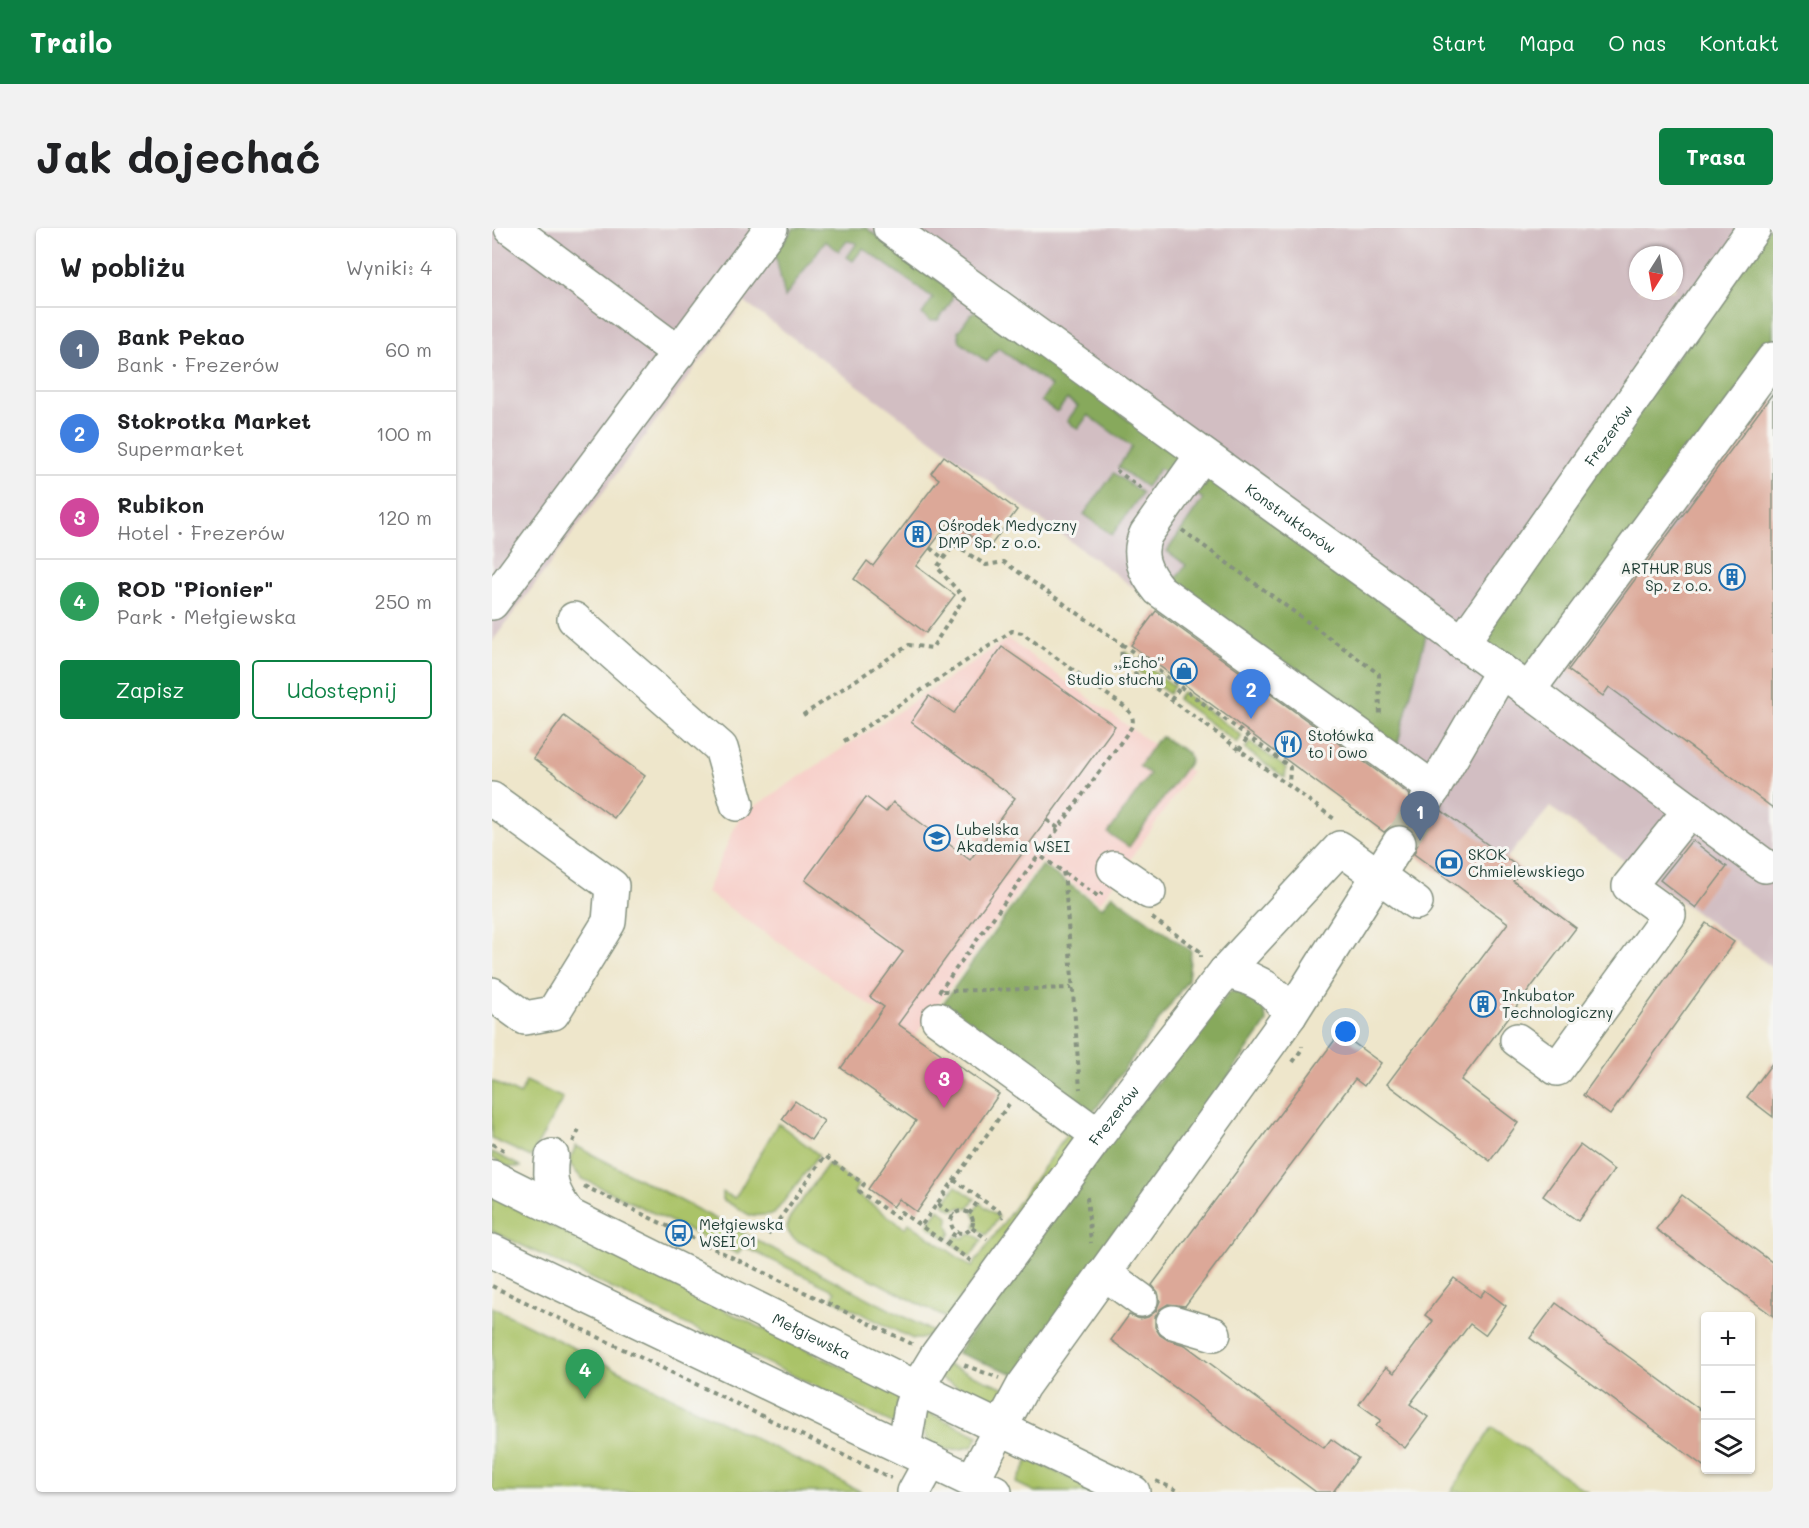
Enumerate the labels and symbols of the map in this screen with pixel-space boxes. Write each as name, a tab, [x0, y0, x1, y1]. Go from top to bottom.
north arrow	[1629, 246, 1683, 300]
street label: Frezerów	[1580, 401, 1637, 470]
street label: Konstruktorów	[1242, 479, 1340, 558]
place label: Ośrodek Medyczny DMP Sp. z o.o.	[938, 515, 1077, 552]
building icon: Ośrodek Medyczny DMP Sp. z o.o.	[903, 519, 933, 549]
place label: ARTHUR BUS Sp. z o.o.	[1621, 558, 1712, 595]
building icon: ARTHUR BUS Sp. z o.o.	[1717, 562, 1747, 592]
place label: ,,Echo'' Studio słuchu	[1067, 652, 1164, 689]
shop icon: ,,Echo'' Studio słuchu	[1169, 656, 1199, 686]
pin: 2	[1232, 670, 1270, 719]
place label: Stołówka to i owo	[1308, 725, 1374, 762]
restaurant icon: Stołówka to i owo	[1273, 729, 1303, 759]
pin: 1	[1400, 792, 1440, 841]
place label: Lubelska Akademia WSEI	[956, 819, 1070, 856]
school or university icon: Lubelska Akademia WSEI	[922, 823, 952, 853]
place label: SKOK Chmielewskiego	[1468, 844, 1585, 881]
bank icon: SKOK Chmielewskiego	[1434, 848, 1464, 878]
place label: Inkubator Technologiczny	[1502, 985, 1614, 1022]
building icon: Inkubator Technologiczny	[1468, 989, 1498, 1019]
your location	[1331, 1017, 1360, 1046]
pin: 3	[924, 1058, 964, 1108]
street label: Frezerów	[1084, 1081, 1143, 1149]
place label: Mełgiewska WSEI 01	[699, 1214, 784, 1251]
bus stop icon: Mełgiewska WSEI 01	[664, 1218, 694, 1248]
street label: Mełgiewska	[769, 1308, 854, 1364]
pin: 4	[566, 1350, 604, 1399]

